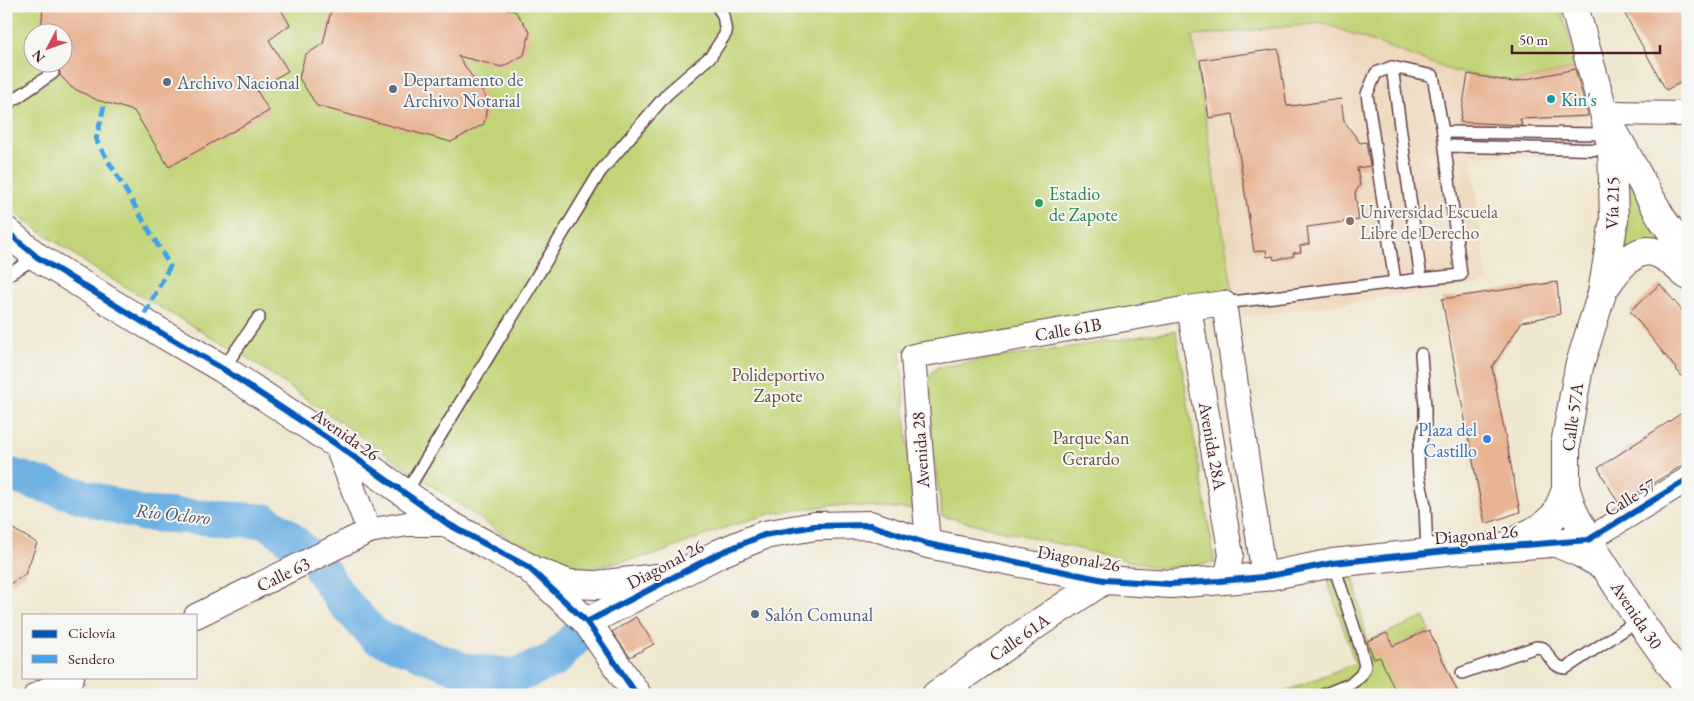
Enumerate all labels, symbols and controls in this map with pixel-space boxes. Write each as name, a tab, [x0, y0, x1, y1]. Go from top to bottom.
north arrow	[22, 22, 72, 72]
scale bar	[1512, 22, 1659, 54]
text: 50 m	[1519, 30, 1548, 49]
text: N	[27, 46, 49, 67]
place label: Departamento de Archivo Notarial	[402, 68, 523, 112]
place label: Archivo Nacional	[176, 71, 300, 94]
marker: Archivo Nacional	[161, 76, 173, 88]
marker: Departamento de Archivo Notarial	[387, 83, 399, 95]
place label: Kin's	[1561, 88, 1597, 111]
marker: Kin's	[1545, 93, 1557, 105]
street label: Vía 215	[1600, 176, 1624, 230]
place label: Estadio de Zapote	[1049, 182, 1118, 226]
marker: Estadio de Zapote	[1033, 197, 1045, 209]
place label: Universidad Escuela Libre de Derecho	[1360, 200, 1499, 244]
marker: Universidad Escuela Libre de Derecho	[1344, 215, 1356, 227]
street label: Calle 61B	[1033, 312, 1103, 346]
park label: Polideportivo Zapote	[731, 363, 825, 407]
street label: Calle 57A	[1556, 381, 1588, 453]
street label: Avenida 28A	[1194, 399, 1232, 492]
street label: Avenida 26	[307, 402, 384, 466]
street label: Avenida 28	[906, 411, 934, 490]
place label: Plaza del Castillo	[1418, 418, 1477, 462]
park label: Parque San Gerardo	[1053, 426, 1130, 470]
marker: Plaza del Castillo	[1481, 433, 1493, 445]
street label: Calle 57	[1600, 472, 1660, 521]
water label: Río Ocloro	[134, 498, 212, 530]
street label: Diagonal 26	[1433, 519, 1519, 549]
street label: Diagonal 26	[623, 534, 708, 594]
street label: Diagonal 26	[1036, 539, 1123, 577]
street label: Calle 63	[253, 551, 313, 597]
street label: Avenida 30	[1605, 576, 1668, 654]
place label: Salón Comunal	[765, 603, 873, 626]
street label: Calle 61A	[984, 607, 1054, 666]
marker: Salón Comunal	[749, 608, 761, 620]
legend	[22, 614, 198, 678]
text: Ciclovía	[68, 623, 115, 642]
text: Sendero	[68, 649, 115, 668]

